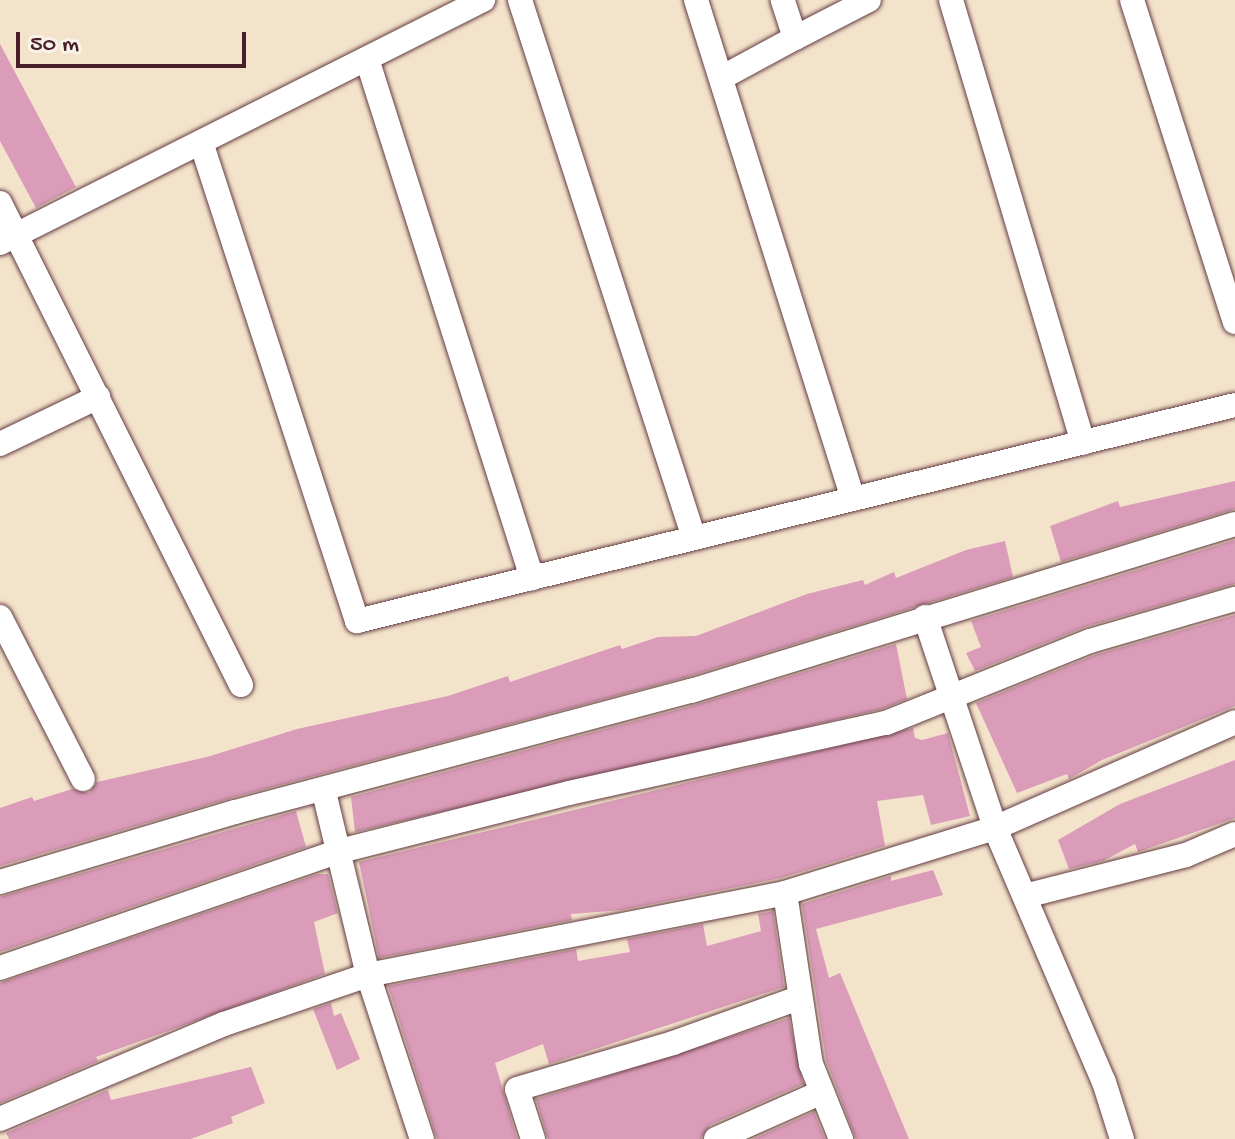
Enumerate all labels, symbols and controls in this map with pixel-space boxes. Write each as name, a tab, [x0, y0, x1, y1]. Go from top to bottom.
scale bar	[20, 16, 250, 66]
text: 50 m	[30, 31, 79, 60]

